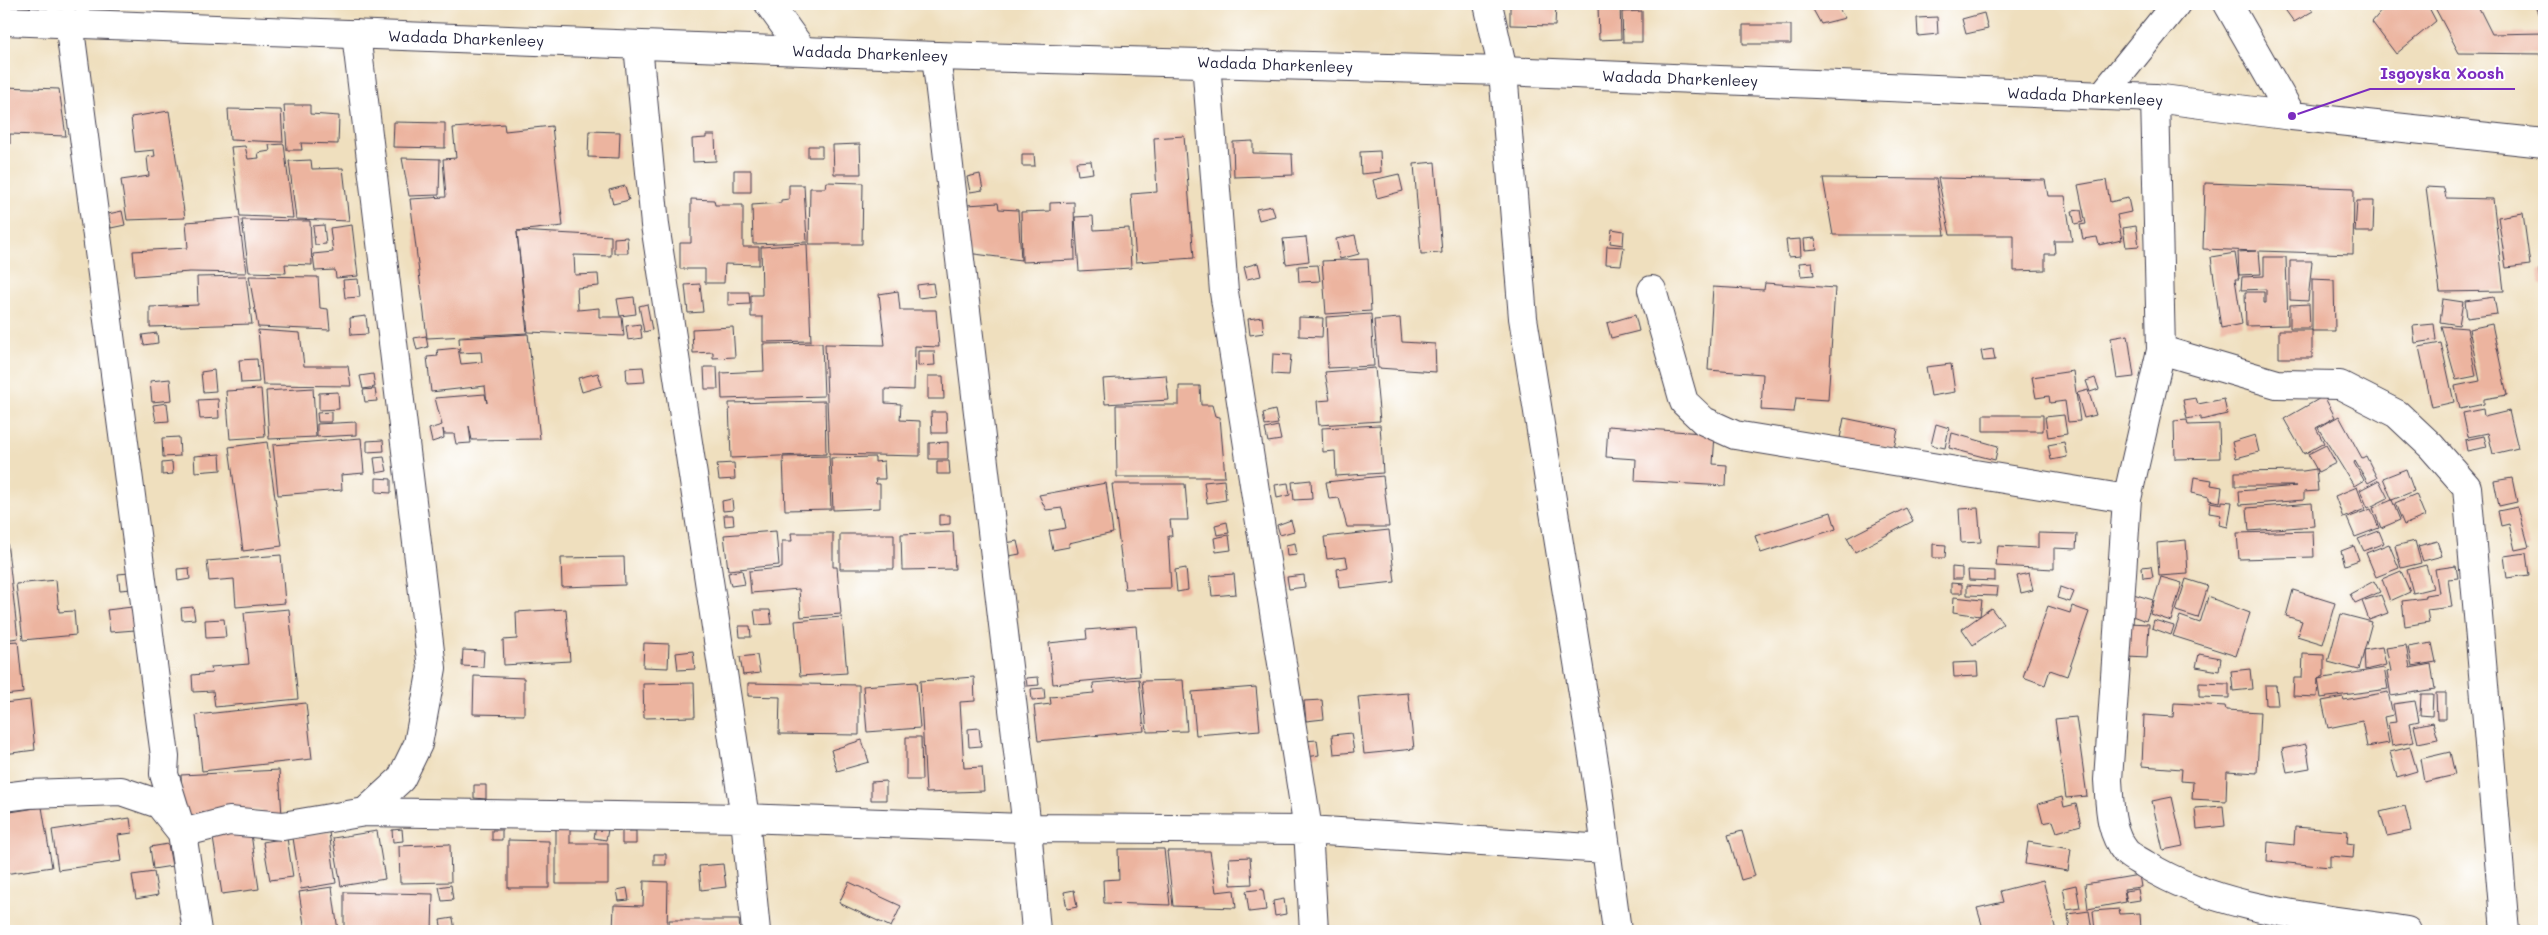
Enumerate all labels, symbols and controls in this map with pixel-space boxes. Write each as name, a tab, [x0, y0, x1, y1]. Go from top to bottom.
street label: Wadada Dharkenleey	[387, 25, 545, 51]
street label: Wadada Dharkenleey	[791, 40, 949, 66]
street label: Wadada Dharkenleey	[1196, 51, 1354, 77]
callout: Isgoyska Xoosh	[2370, 58, 2515, 89]
text: Isgoyska Xoosh	[2380, 62, 2504, 83]
street label: Wadada Dharkenleey	[1601, 65, 1759, 91]
street label: Wadada Dharkenleey	[2006, 82, 2164, 110]

